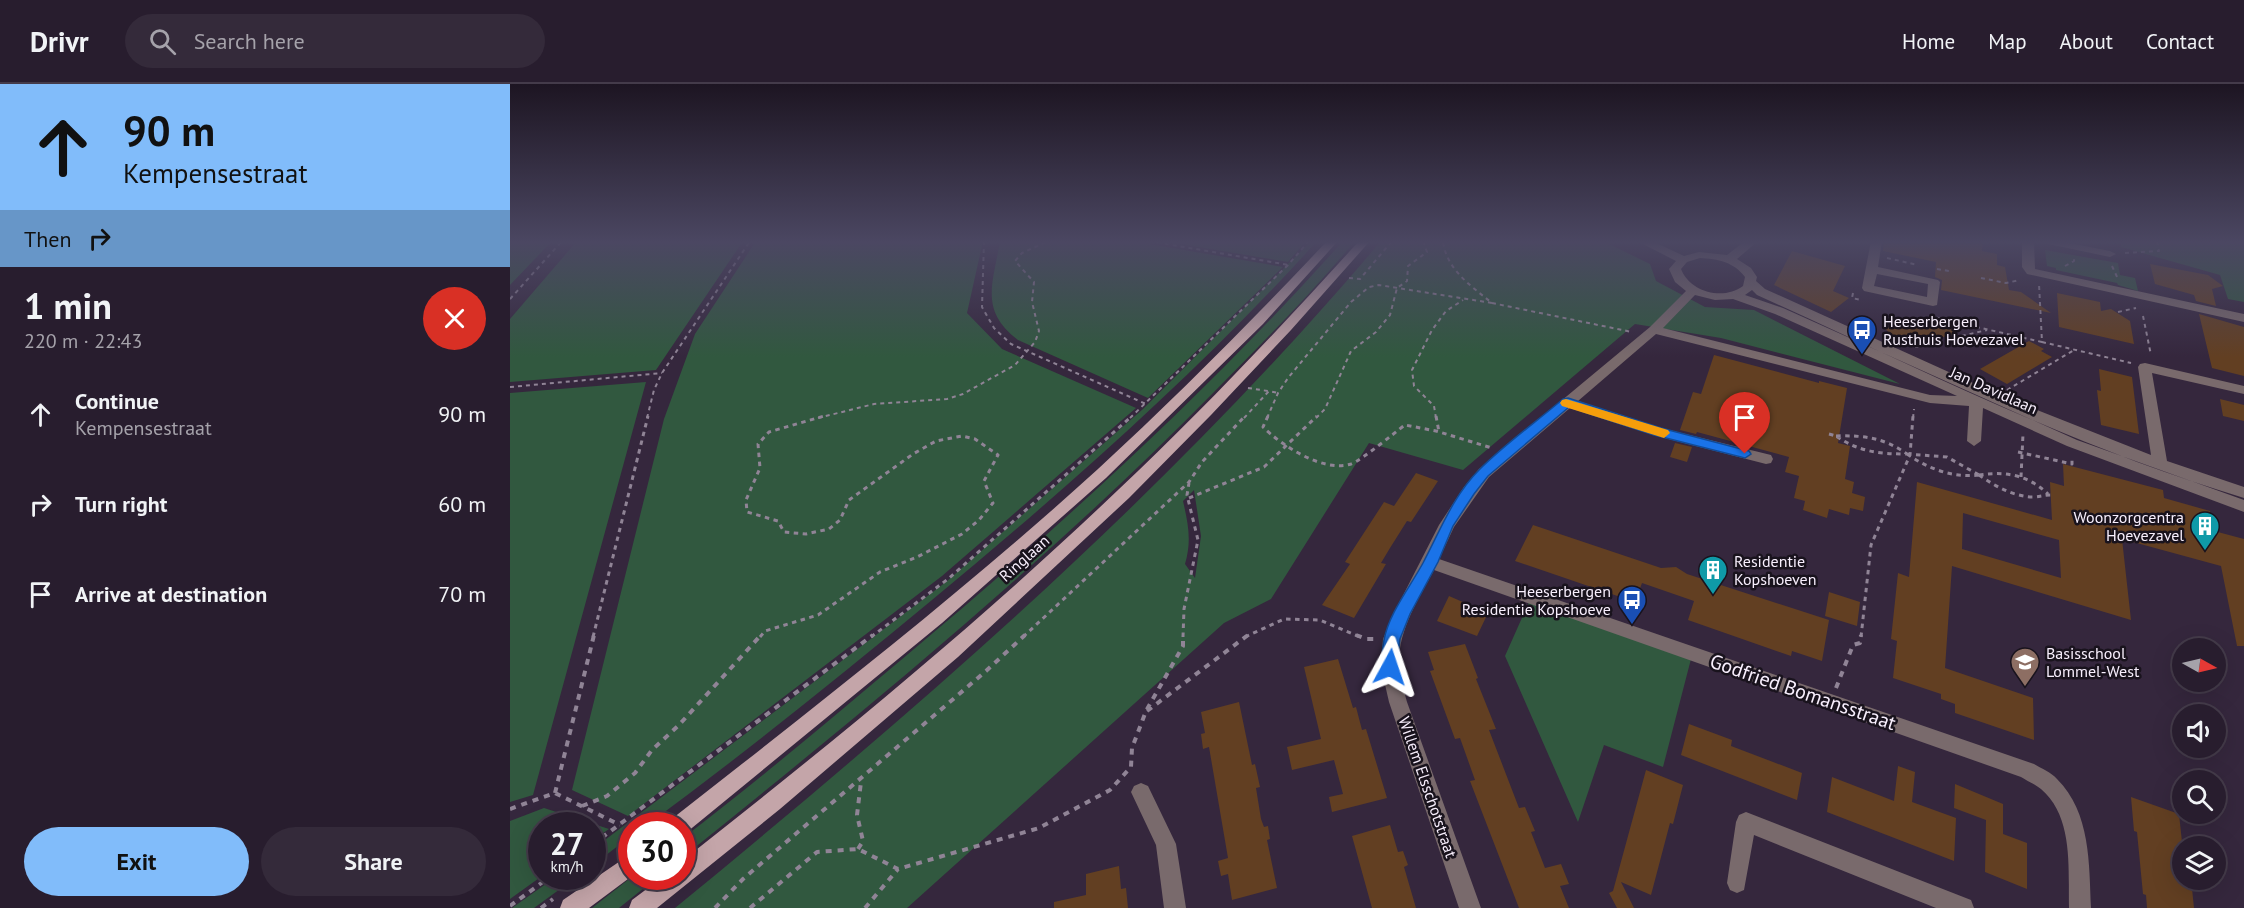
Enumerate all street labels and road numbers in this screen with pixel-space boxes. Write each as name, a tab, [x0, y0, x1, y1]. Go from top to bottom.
street label: Jan Davidlaan	[1946, 361, 2041, 418]
street label: Ringlaan	[995, 530, 1053, 586]
street label: Godfried Bomansstraat	[1707, 648, 1900, 736]
street label: Willem Elsschotstraat	[1394, 714, 1462, 861]

